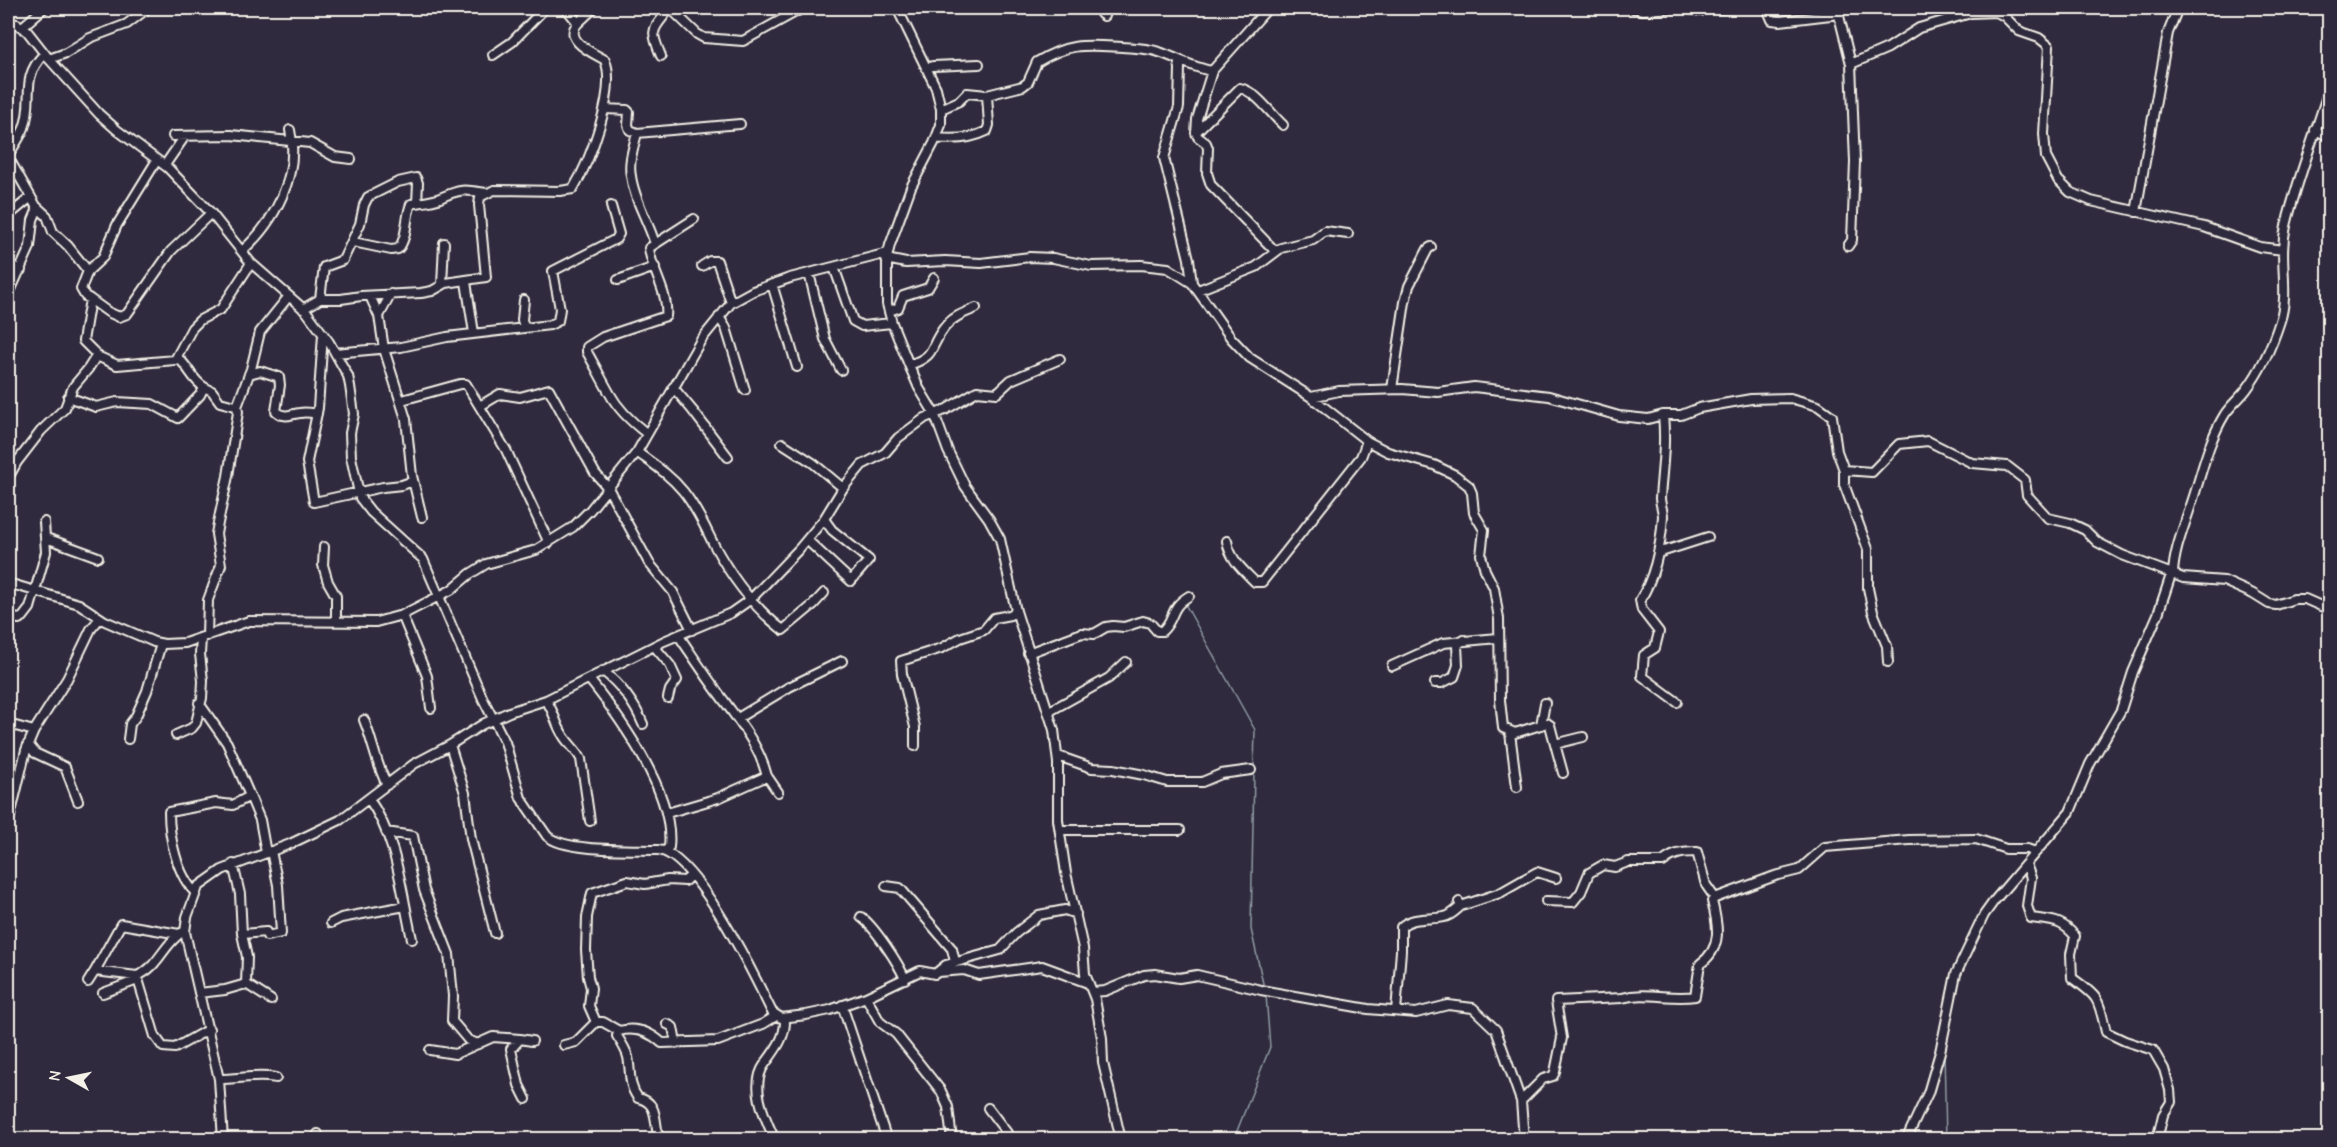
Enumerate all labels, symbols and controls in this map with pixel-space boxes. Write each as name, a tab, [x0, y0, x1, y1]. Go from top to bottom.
north arrow	[39, 1048, 99, 1108]
text: N	[45, 1069, 65, 1082]

